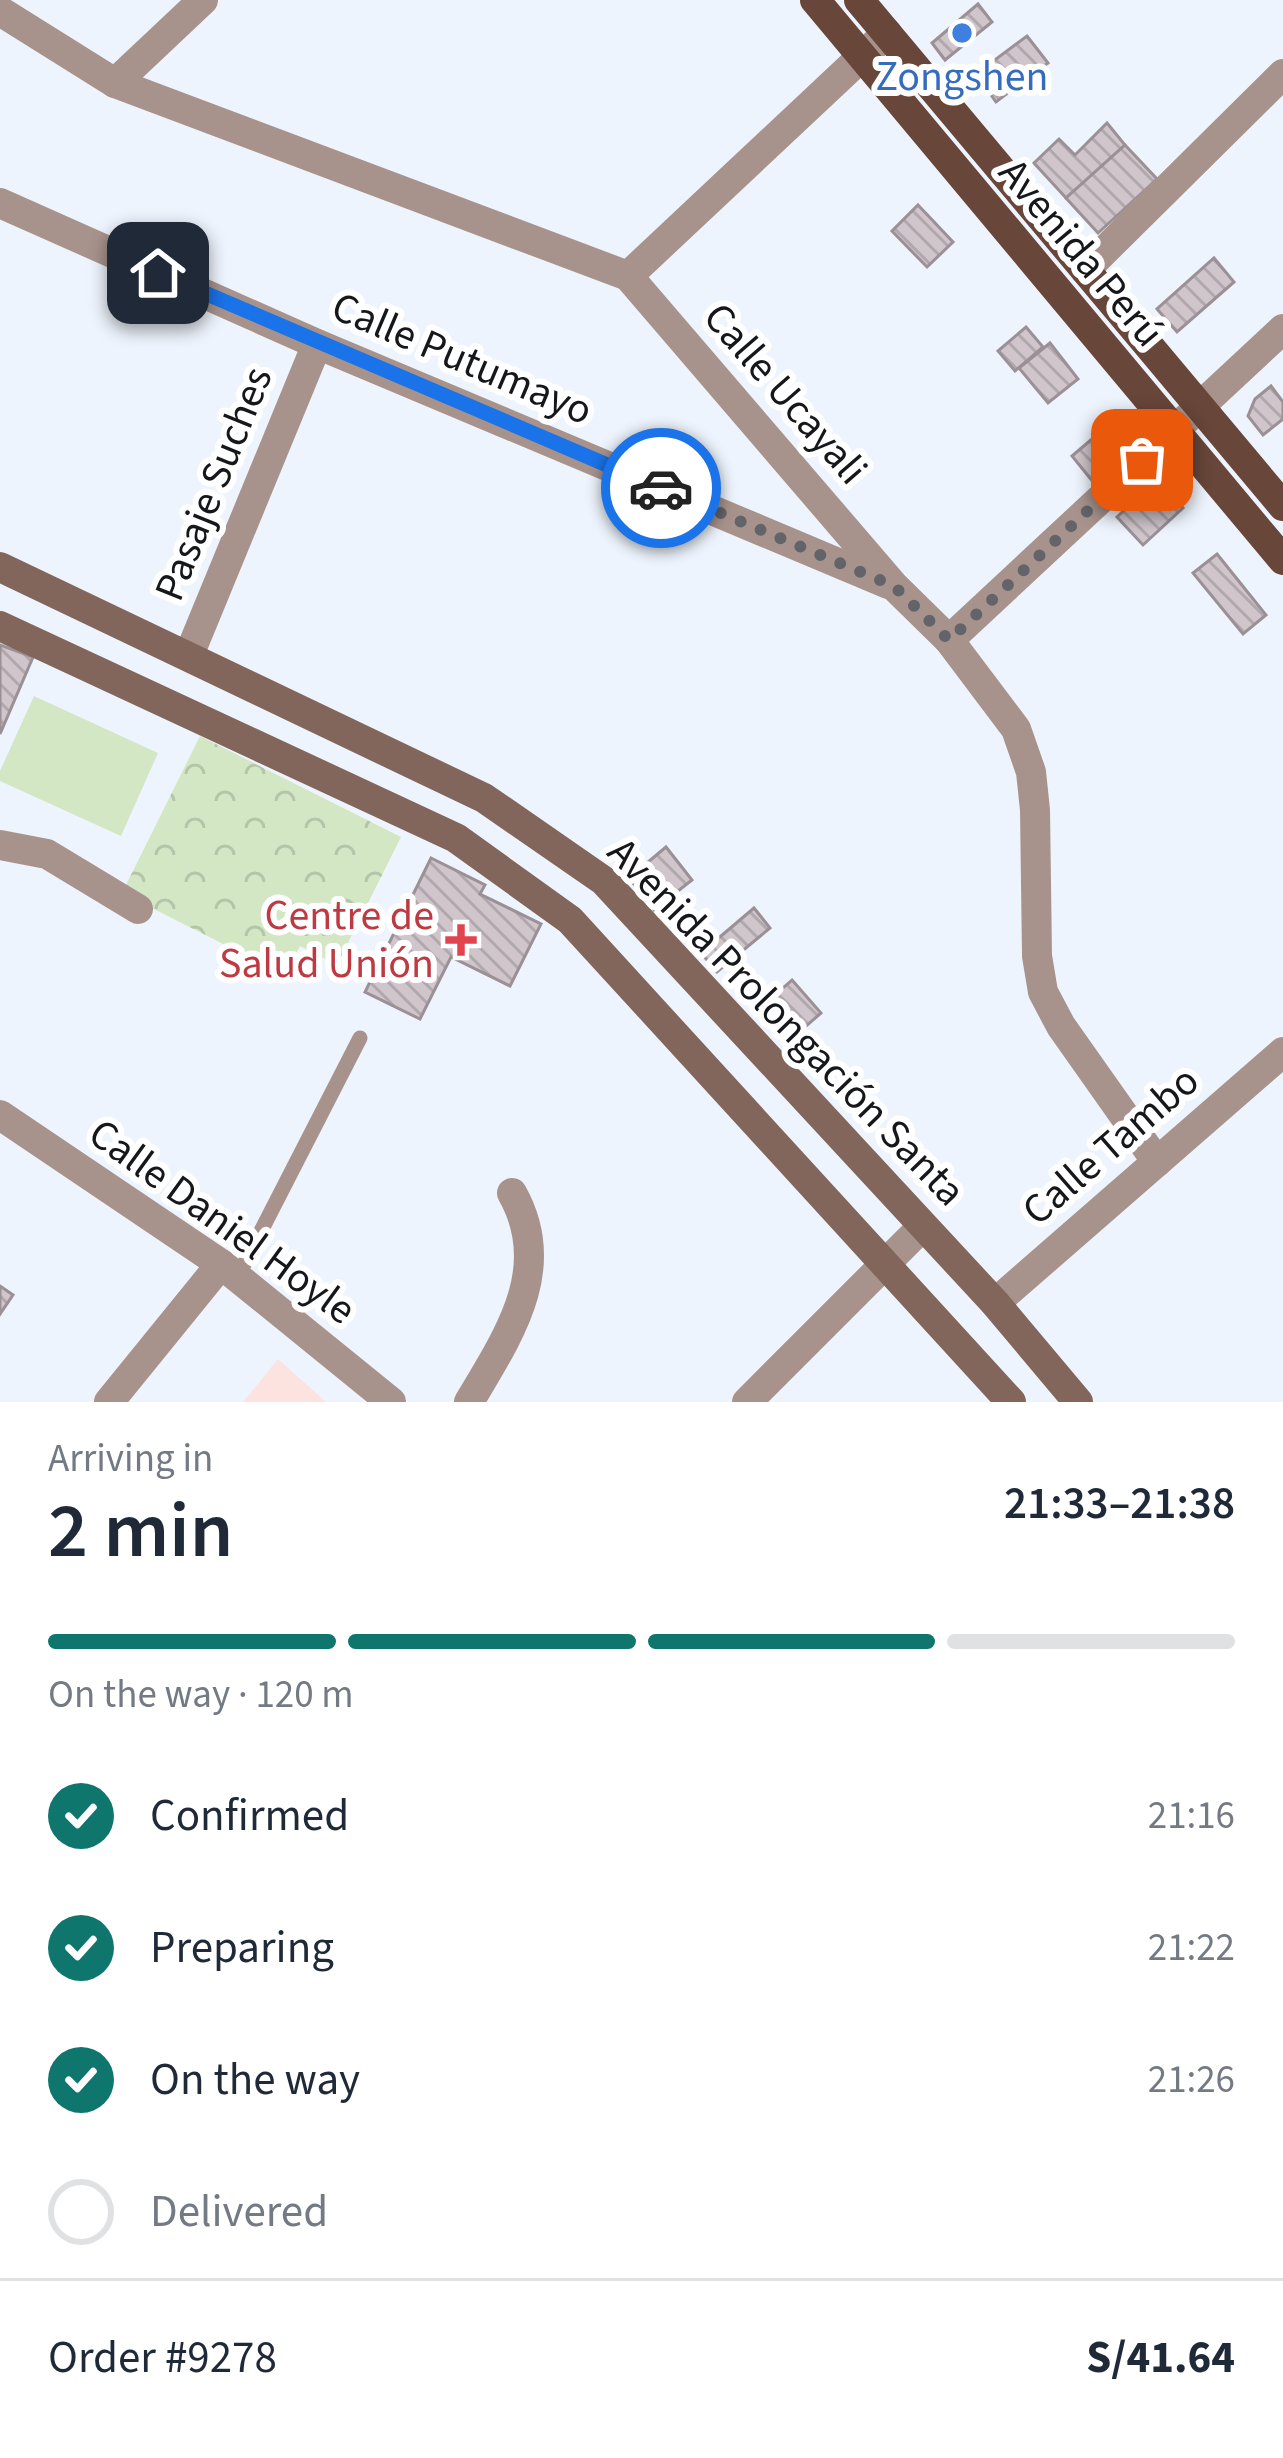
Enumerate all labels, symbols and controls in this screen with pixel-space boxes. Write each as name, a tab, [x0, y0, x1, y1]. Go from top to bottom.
marker: Zongshen	[949, 20, 975, 46]
place label: Zongshen	[876, 47, 1048, 107]
street label: Avenida Perú	[984, 146, 1178, 360]
pin	[107, 222, 209, 324]
icon: home	[125, 240, 191, 306]
street label: Calle Putumayo	[322, 277, 602, 441]
street label: Calle Ucayali	[689, 290, 881, 498]
street label: Pasaje Suches	[140, 358, 288, 610]
pin	[1091, 409, 1193, 511]
icon: bag	[1109, 427, 1175, 493]
courier	[601, 428, 721, 548]
icon: car	[628, 455, 694, 521]
street label: Avenida Prolongación Santa	[593, 824, 979, 1220]
place label: Centre de Salud Unión	[219, 886, 434, 994]
marker: Centre de Salud Unión	[445, 924, 477, 956]
street label: Calle Tambo	[1009, 1052, 1213, 1240]
street label: Calle Daniel Hoyle	[76, 1105, 368, 1339]
text: Arriving in	[48, 1431, 213, 1487]
text: 21:33–21:38	[1004, 1472, 1235, 1536]
text: 2 min	[48, 1476, 233, 1587]
text: On the way · 120 m	[48, 1667, 354, 1723]
icon: check	[48, 1783, 114, 1849]
text: Confirmed	[150, 1784, 349, 1848]
text: 21:16	[1148, 1788, 1235, 1844]
icon: check	[48, 1915, 114, 1981]
text: Preparing	[150, 1916, 334, 1980]
text: 21:22	[1148, 1920, 1235, 1976]
icon: check	[48, 2047, 114, 2113]
text: On the way	[150, 2048, 360, 2112]
text: 21:26	[1148, 2052, 1235, 2108]
text: Delivered	[150, 2180, 328, 2244]
text: Order #9278	[48, 2326, 277, 2390]
text: S/41.64	[1086, 2326, 1235, 2390]

